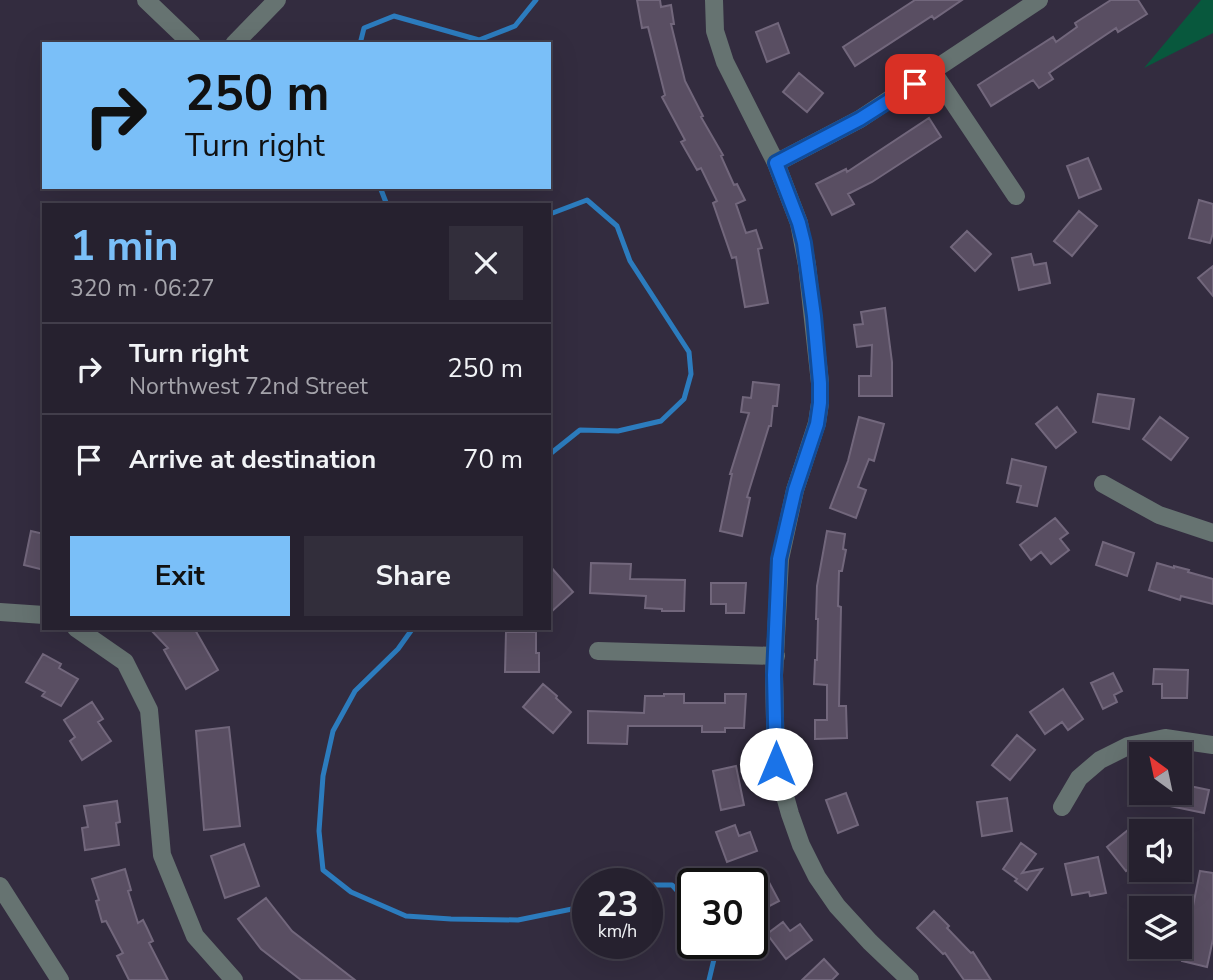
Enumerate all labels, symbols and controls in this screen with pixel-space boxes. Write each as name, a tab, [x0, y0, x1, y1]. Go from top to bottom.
pin	[885, 54, 945, 114]
text: 250 m	[185, 60, 329, 127]
icon: arrive	[896, 65, 934, 103]
icon: right	[70, 70, 161, 161]
text: Turn right	[185, 124, 325, 167]
text: 1 min	[70, 218, 179, 275]
button: close	[449, 226, 523, 300]
text: 320 m · 06:27	[70, 273, 215, 304]
text: Turn right	[129, 336, 248, 371]
icon: right	[70, 350, 108, 388]
text: 250 m	[447, 351, 523, 386]
text: Northwest 72nd Street	[129, 371, 368, 402]
icon: arrive	[70, 441, 108, 479]
text: Arrive at destination	[129, 442, 376, 477]
text: 70 m	[463, 442, 523, 477]
button: Exit	[70, 536, 290, 616]
button: Share	[304, 536, 523, 616]
position arrow	[739, 727, 813, 801]
north arrow	[1129, 742, 1192, 805]
map controls	[1129, 742, 1192, 959]
button: sound	[1129, 819, 1192, 882]
speed limit sign: 30	[677, 868, 768, 959]
text: 23	[596, 881, 639, 928]
button: layers	[1129, 896, 1192, 959]
text: km/h	[598, 919, 637, 943]

